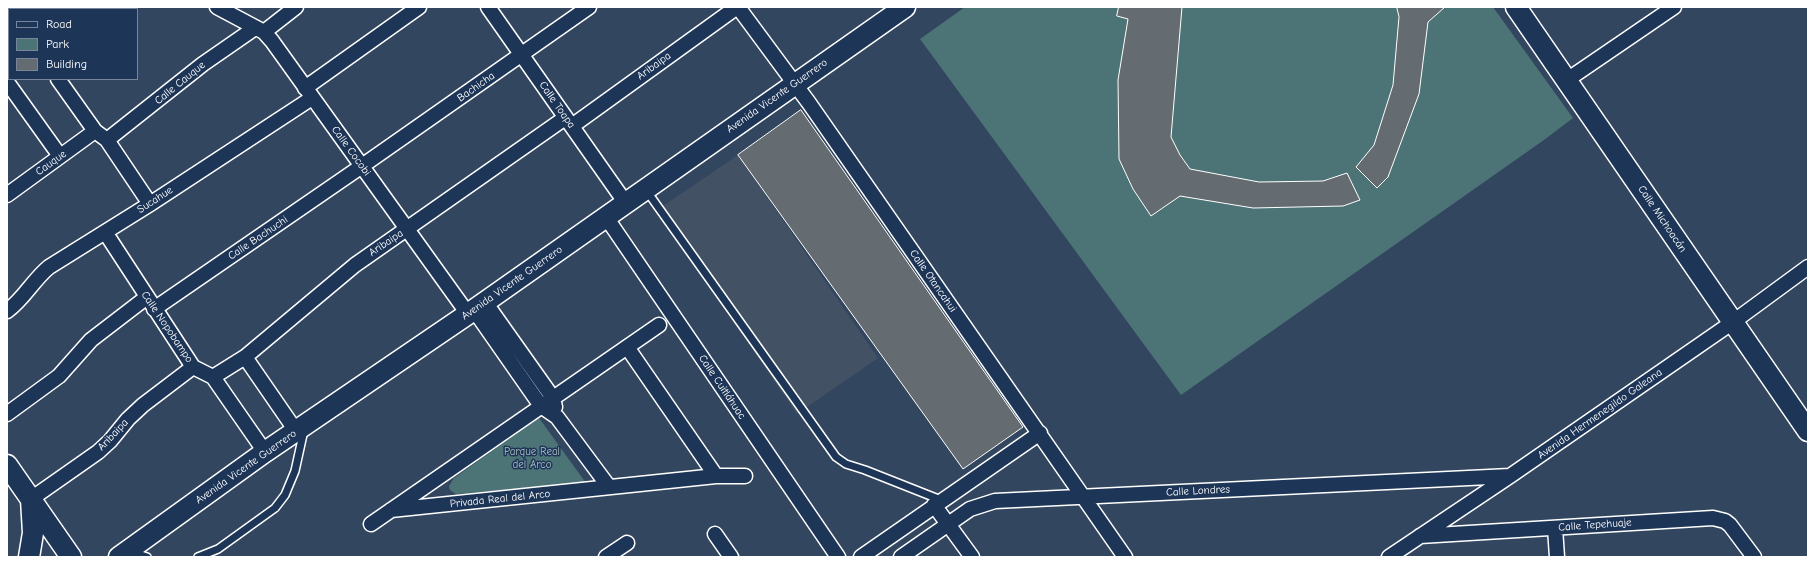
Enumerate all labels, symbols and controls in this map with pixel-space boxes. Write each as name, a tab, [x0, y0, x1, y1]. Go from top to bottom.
legend	[8, 8, 138, 80]
text: Road	[46, 17, 72, 31]
text: Park	[46, 37, 69, 51]
street label: Aribaipa	[634, 49, 674, 83]
street label: Avenida Vicente Guerrero	[724, 56, 830, 136]
text: Building	[46, 57, 87, 71]
street label: Calle Cauque	[152, 59, 208, 107]
street label: Bachicha	[455, 69, 497, 105]
street label: Calle Toapa	[536, 79, 578, 131]
street label: Calle Cocobi	[328, 123, 374, 179]
street label: Cauque	[33, 147, 69, 179]
street label: Calle Michoacán	[1635, 183, 1689, 255]
street label: Sucahue	[135, 184, 175, 216]
street label: Calle Bachuchi	[226, 213, 290, 263]
street label: Aribaipa	[366, 227, 406, 259]
street label: Avenida Vicente Guerrero	[459, 243, 565, 323]
street label: Calle Otancahui	[907, 247, 959, 315]
street label: Calle Nopobampo	[138, 289, 196, 365]
street label: Calle Cuitláhuac	[696, 352, 748, 422]
street label: Avenida Hermenegildo Galeana	[1535, 366, 1665, 462]
street label: Aribaipa	[95, 416, 131, 454]
street label: Avenida Vicente Guerrero	[193, 427, 299, 507]
park label: Parque Real del Arco	[504, 445, 560, 471]
street label: Calle Londres	[1166, 483, 1230, 499]
street label: Privada Real del Arco	[449, 487, 551, 511]
street label: Calle Tepehuaje	[1558, 516, 1632, 534]

